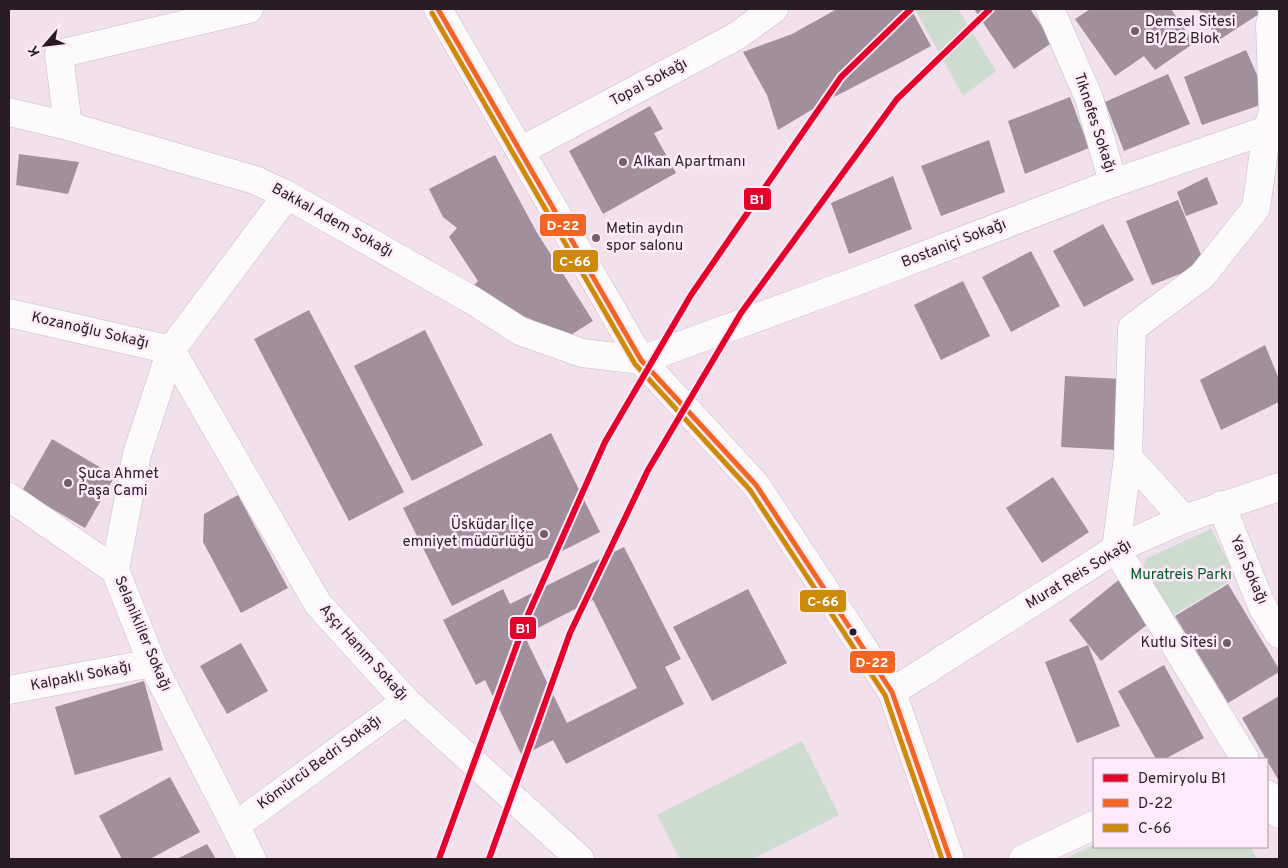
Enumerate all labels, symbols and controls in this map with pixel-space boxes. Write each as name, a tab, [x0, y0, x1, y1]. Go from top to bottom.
place label: Demsel Sitesi B1/B2 Blok	[1145, 13, 1236, 49]
north arrow	[20, 20, 70, 70]
marker: Demsel Sitesi B1/B2 Blok	[1129, 25, 1141, 37]
text: K	[25, 42, 45, 59]
street label: Topal Sokağı	[607, 55, 691, 111]
street label: Tıknefes Sokağı	[1069, 71, 1119, 175]
place label: Alkan Apartmanı	[633, 153, 746, 172]
marker: Alkan Apartmanı	[617, 156, 629, 168]
street label: Bakkal Adem Sokağı	[268, 180, 396, 262]
line badge: B1	[743, 187, 772, 211]
text: B1	[749, 192, 765, 209]
line badge: D-22	[539, 213, 587, 237]
street label: Bostaniçi Sokağı	[899, 215, 1009, 273]
text: D-22	[547, 218, 579, 235]
place label: Metin aydın spor salonu	[606, 220, 684, 256]
marker: Metin aydın spor salonu	[590, 232, 602, 244]
line badge: C-66	[552, 249, 599, 273]
text: C-66	[559, 254, 591, 271]
street label: Kozanoğlu Sokağı	[29, 308, 151, 354]
place label: Şuca Ahmet Paşa Cami	[78, 465, 159, 501]
marker: Şuca Ahmet Paşa Cami	[62, 477, 74, 489]
place label: Üsküdar İlçe emniyet müdürlüğü	[403, 515, 534, 552]
marker: Üsküdar İlçe emniyet müdürlüğü	[538, 528, 550, 540]
street label: Yan Sokağı	[1225, 532, 1271, 608]
street label: Murat Reis Sokağı	[1023, 536, 1135, 614]
park label: Muratreis Parkı	[1130, 566, 1232, 585]
street label: Selanikliler Sokağı	[109, 573, 175, 695]
line badge: C-66	[799, 589, 847, 613]
text: C-66	[807, 594, 839, 611]
street label: Aşçı Hanım Sokağı	[314, 601, 412, 705]
line badge: B1	[509, 616, 537, 640]
text: B1	[515, 621, 531, 638]
unlabelled marker	[848, 627, 858, 637]
place label: Kutlu Sitesi	[1140, 634, 1217, 653]
marker: Kutlu Sitesi	[1221, 637, 1233, 649]
line badge: D-22	[849, 650, 896, 674]
text: D-22	[856, 655, 888, 672]
street label: Kalpaklı Sokağı	[29, 658, 133, 696]
street label: Kömürcü Bedri Sokağı	[254, 712, 386, 814]
legend	[1093, 758, 1268, 848]
text: Demiryolu B1	[1138, 770, 1226, 789]
text: D-22	[1138, 795, 1173, 814]
text: C-66	[1138, 820, 1171, 839]

